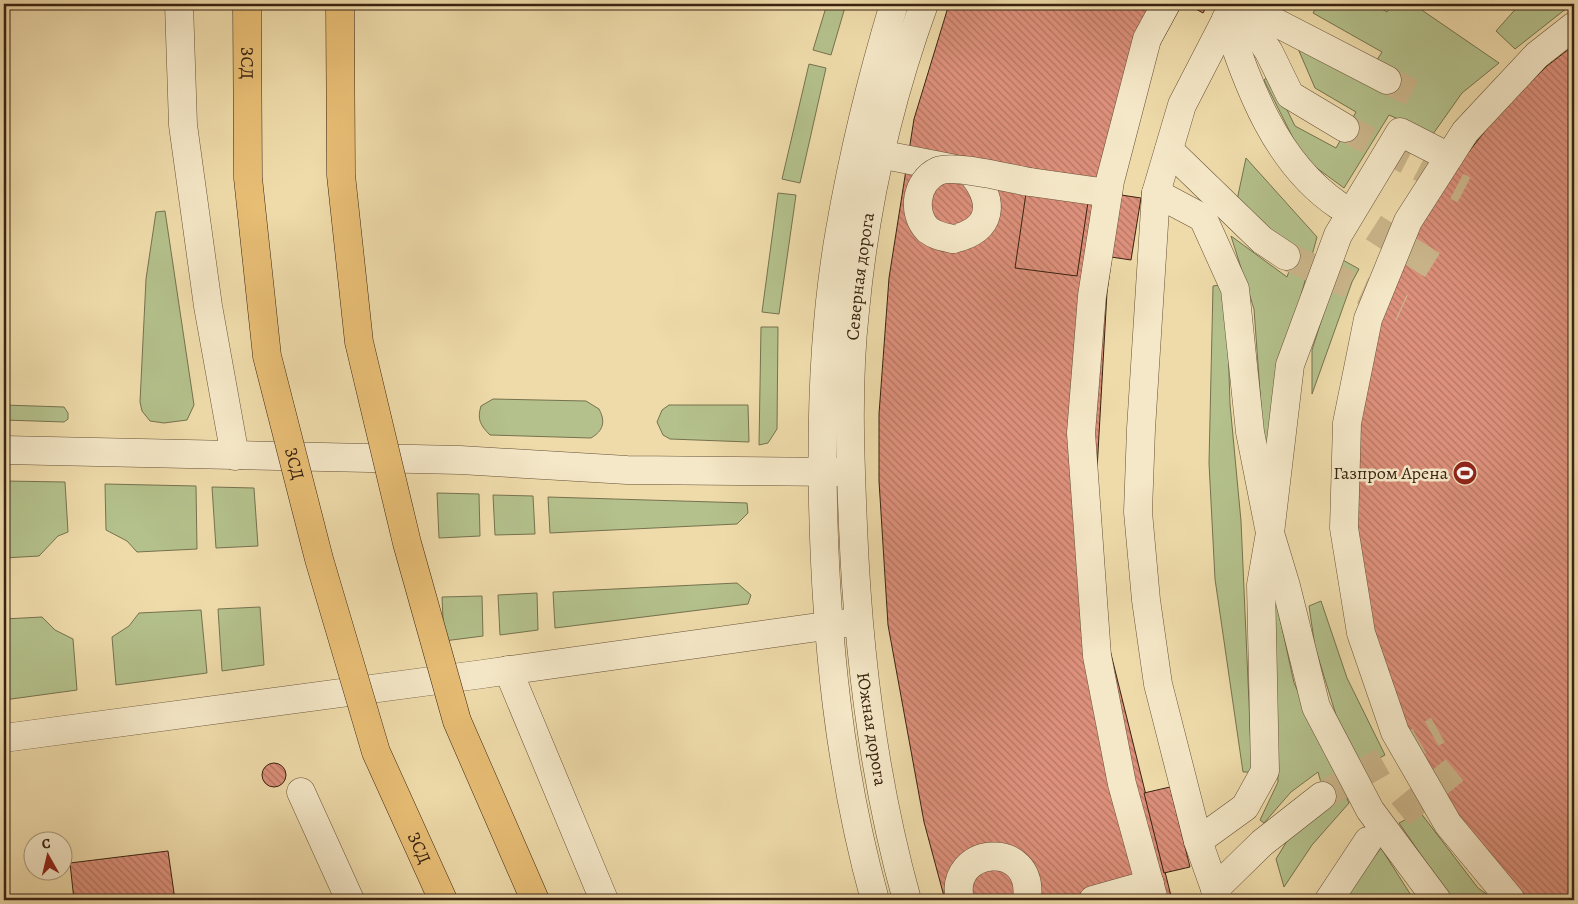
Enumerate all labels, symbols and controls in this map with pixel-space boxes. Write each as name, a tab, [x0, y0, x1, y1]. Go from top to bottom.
street label: ЗСД	[235, 47, 259, 79]
street label: Северная дорога	[840, 210, 880, 341]
street label: ЗСД	[279, 445, 310, 482]
sports icon: Газпром Арена	[1452, 460, 1478, 486]
place label: Газпром Арена	[1333, 461, 1449, 485]
street label: Южная дорога	[851, 670, 893, 788]
street label: ЗСД	[402, 828, 437, 867]
north arrow	[22, 832, 72, 882]
text: С	[41, 834, 52, 854]

